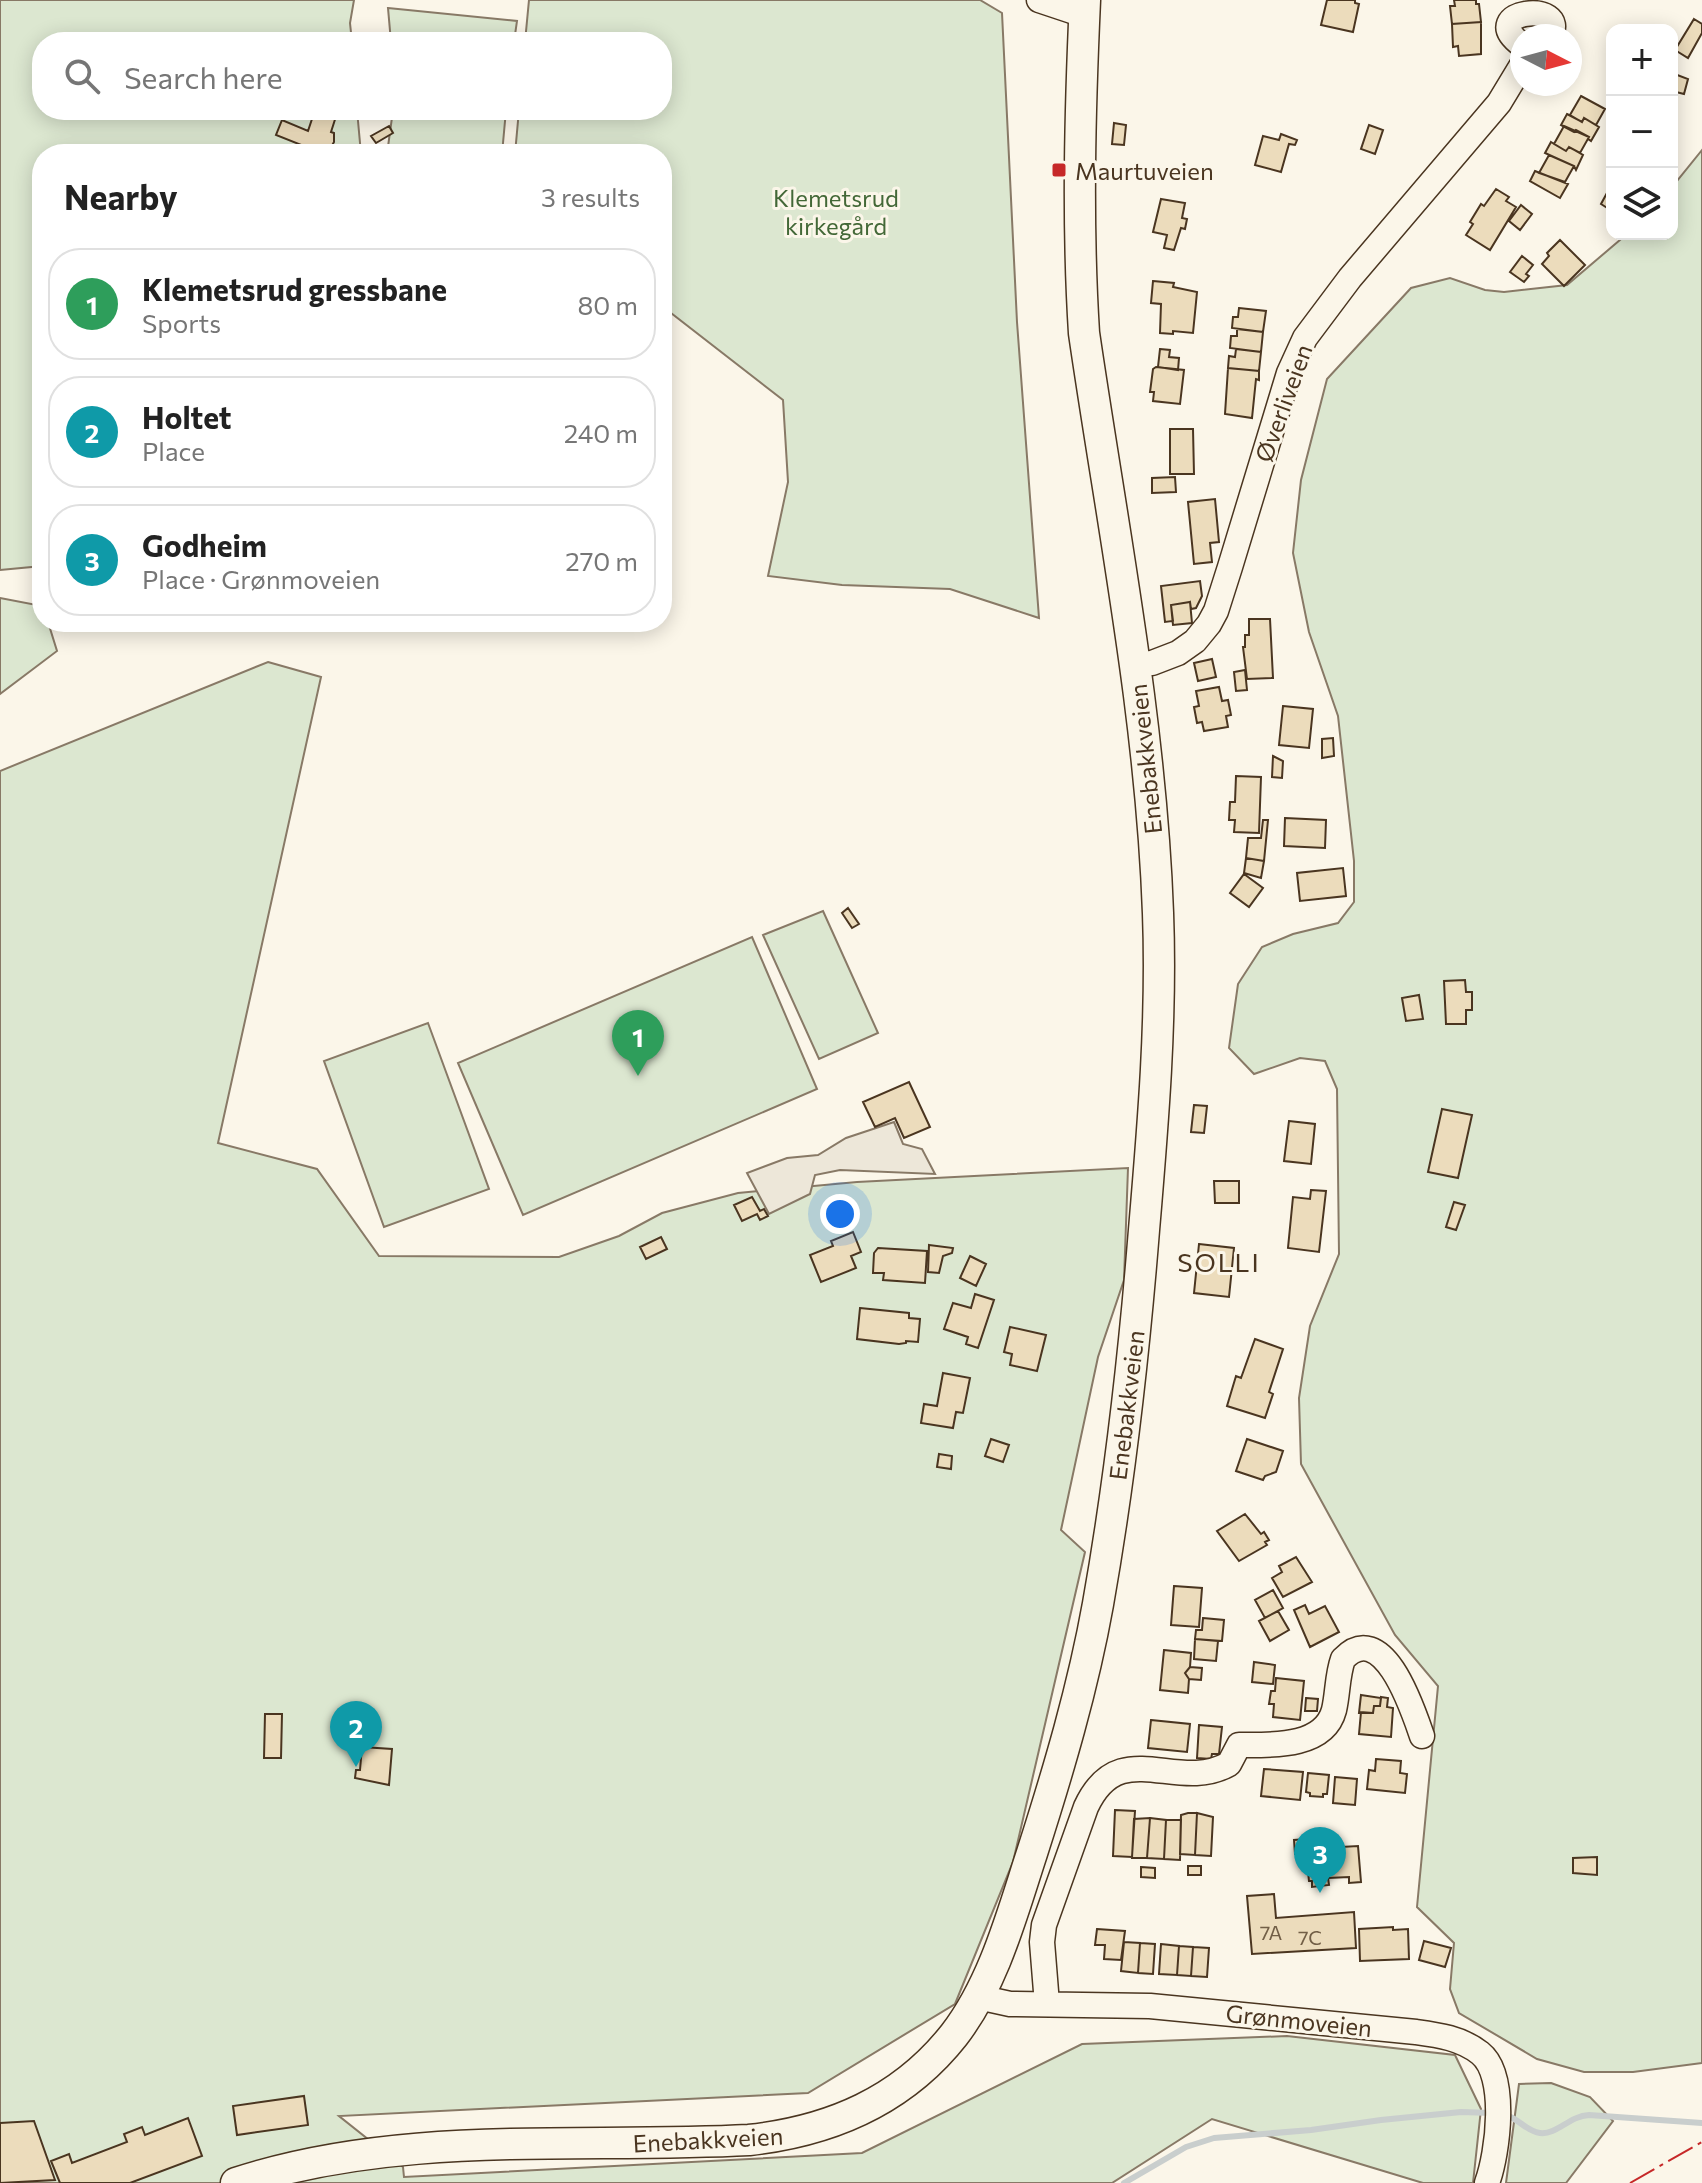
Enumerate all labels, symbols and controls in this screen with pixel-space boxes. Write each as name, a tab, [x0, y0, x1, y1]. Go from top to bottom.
north arrow	[1510, 24, 1582, 96]
map controls	[1606, 24, 1678, 240]
button: +	[1606, 24, 1678, 96]
search box	[32, 32, 672, 120]
icon: search	[60, 54, 104, 98]
text: Search here	[124, 58, 283, 95]
button: −	[1606, 96, 1678, 168]
place label: Maurtuveien	[1075, 156, 1214, 185]
marker: Maurtuveien	[1050, 161, 1068, 179]
button: layers	[1606, 168, 1678, 240]
text: Nearby	[64, 175, 178, 217]
text: 3 results	[541, 181, 640, 212]
park label: Klemetsrud kirkegård	[773, 183, 899, 240]
text: Klemetsrud gressbane	[142, 270, 447, 307]
text: 1	[86, 289, 98, 320]
text: 80 m	[578, 289, 638, 320]
text: Sports	[142, 307, 221, 338]
street label: Øverliveien	[1248, 340, 1318, 466]
text: Holtet	[142, 398, 232, 435]
text: 2	[85, 417, 99, 448]
text: 240 m	[564, 417, 638, 448]
text: Place	[142, 435, 205, 466]
text: Godheim	[142, 526, 267, 563]
text: 3	[84, 545, 100, 576]
text: 270 m	[565, 545, 638, 576]
text: Place · Grønmoveien	[142, 563, 380, 594]
street label: Enebakkveien	[1123, 683, 1167, 835]
pin: 1	[612, 1010, 664, 1076]
your location	[820, 1194, 860, 1234]
district label: SOLLI	[1177, 1246, 1261, 1277]
street label: Enebakkveien	[1102, 1329, 1150, 1481]
pin: 2	[330, 1701, 382, 1767]
pin: 3	[1294, 1827, 1346, 1893]
house number: 7A	[1260, 1920, 1283, 1944]
house number: 7C	[1298, 1925, 1322, 1949]
street label: Grønmoveien	[1224, 1998, 1374, 2042]
street label: Enebakkveien	[632, 2121, 784, 2157]

